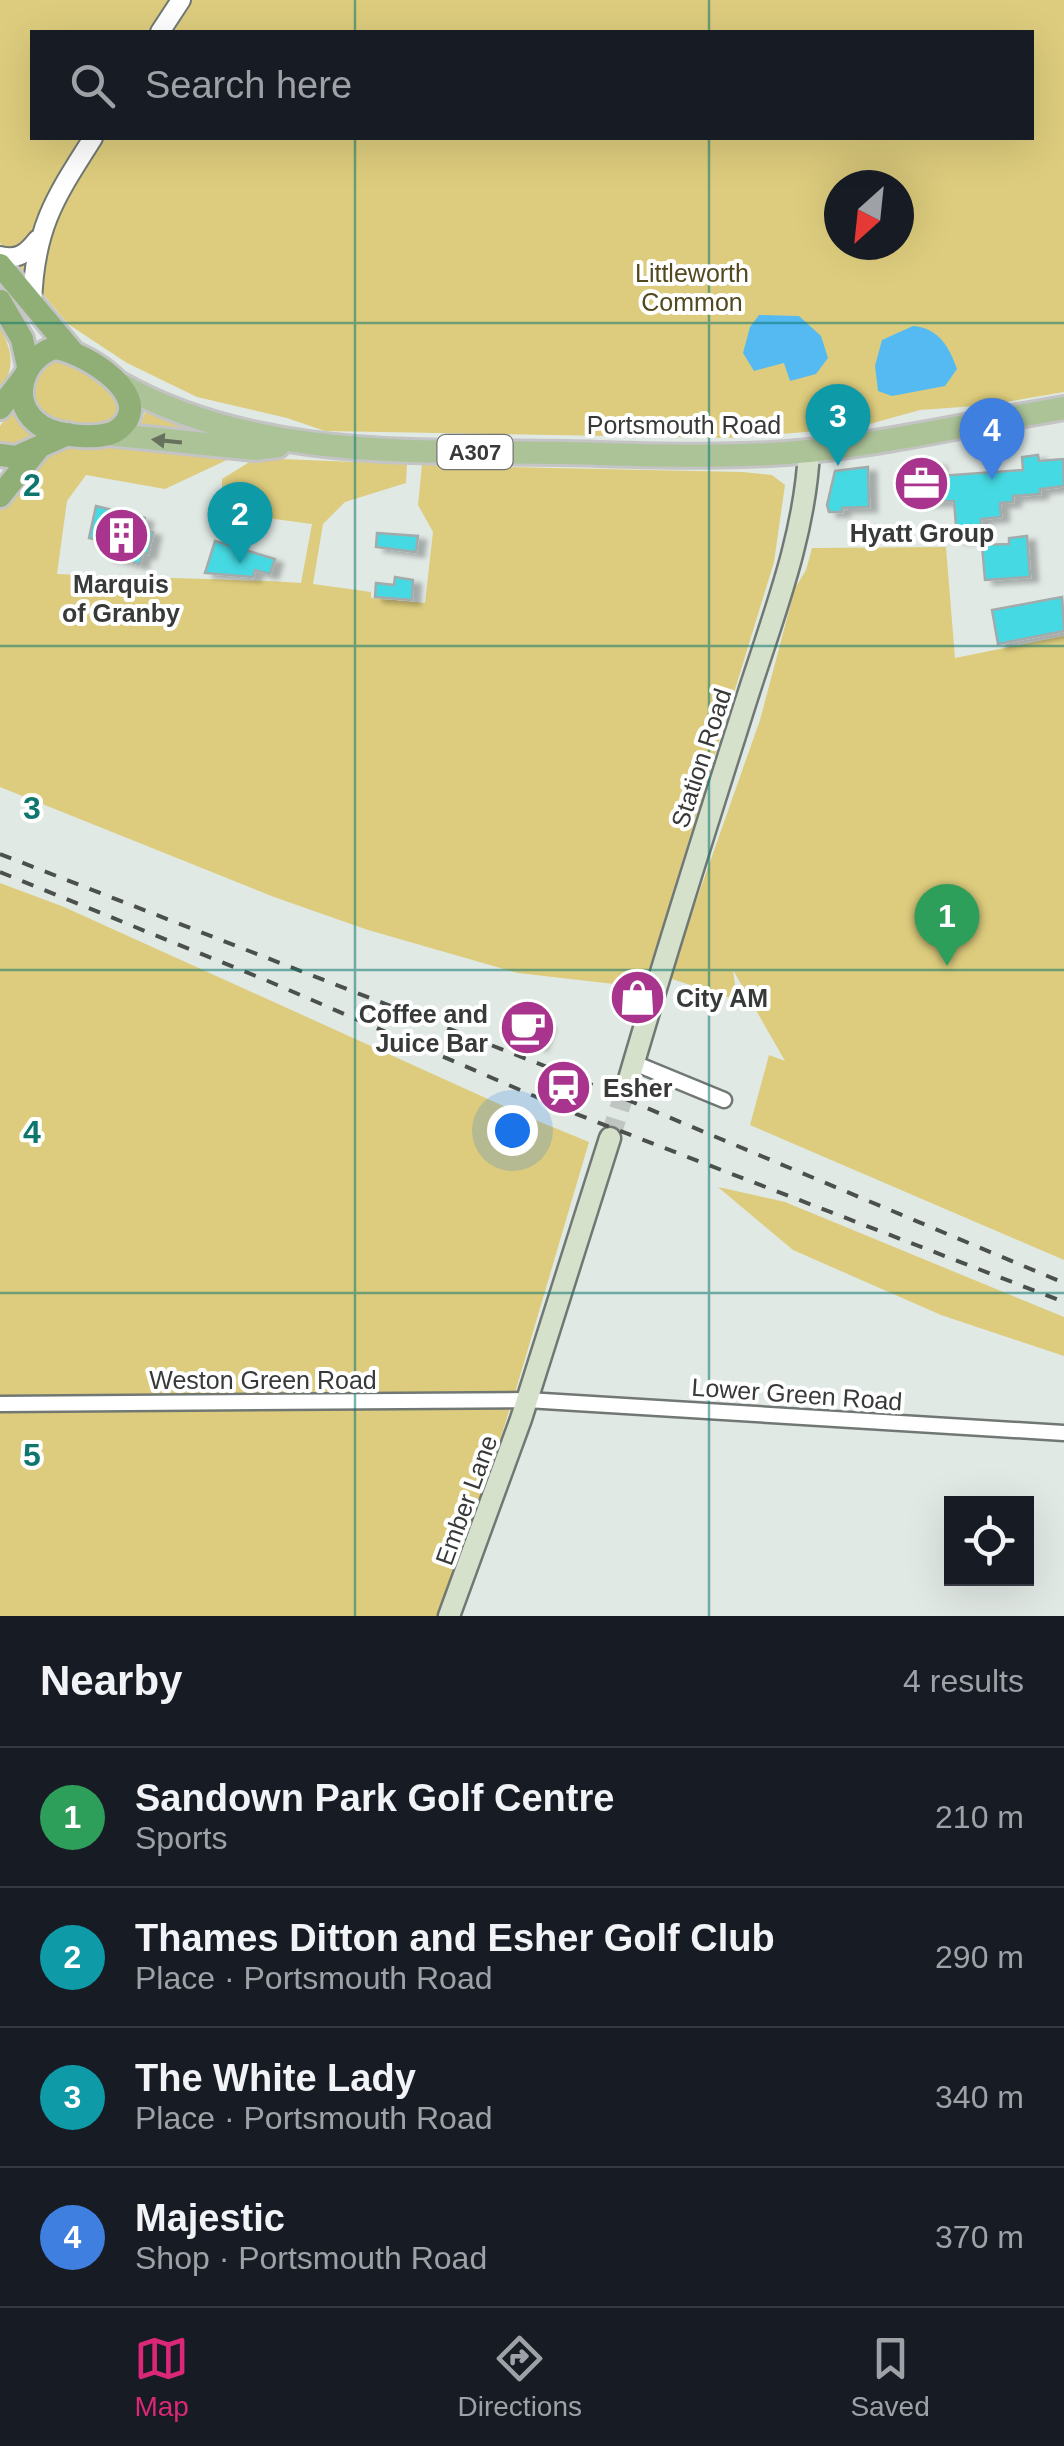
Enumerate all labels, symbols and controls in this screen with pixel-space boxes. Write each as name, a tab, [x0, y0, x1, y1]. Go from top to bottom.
search box	[30, 30, 1034, 140]
icon: search	[65, 58, 120, 113]
text: Search here	[145, 64, 352, 106]
north arrow	[824, 170, 914, 260]
park label: Littleworth Common	[635, 259, 749, 316]
pin: 3	[806, 384, 870, 466]
pin: 4	[960, 398, 1024, 480]
street label: Portsmouth Road	[587, 411, 781, 439]
one-way arrow	[151, 432, 183, 448]
road number: A307	[438, 435, 512, 469]
office icon: Hyatt Group	[892, 454, 952, 514]
text: 2	[23, 467, 41, 503]
pin: 2	[208, 482, 272, 564]
building icon: Marquis of Granby	[91, 505, 151, 565]
place label: Hyatt Group	[850, 519, 994, 547]
place label: Marquis of Granby	[62, 570, 180, 627]
street label: Station Road	[665, 685, 737, 831]
text: 3	[23, 790, 41, 826]
pin: 1	[914, 884, 980, 966]
shop icon: City AM	[607, 968, 667, 1028]
place label: City AM	[676, 984, 768, 1012]
cafe icon: Coffee and Juice Bar	[497, 998, 557, 1058]
place label: Coffee and Juice Bar	[359, 1000, 488, 1057]
station icon: Esher	[534, 1058, 594, 1118]
place label: Esher	[603, 1074, 673, 1102]
your location	[487, 1105, 538, 1156]
text: 4	[23, 1114, 41, 1150]
street label: Weston Green Road	[149, 1366, 377, 1394]
street label: Lower Green Road	[691, 1373, 903, 1415]
street label: Ember Lane	[430, 1431, 502, 1569]
text: 5	[23, 1437, 41, 1473]
map controls	[944, 1496, 1034, 1586]
button: locate	[944, 1496, 1034, 1586]
text: Nearby	[40, 1657, 182, 1704]
text: 4 results	[903, 1663, 1024, 1699]
text: Sandown Park Golf Centre	[135, 1777, 614, 1819]
text: 1	[64, 1799, 81, 1835]
text: 210 m	[935, 1799, 1024, 1835]
text: Sports	[135, 1820, 227, 1856]
text: Thames Ditton and Esher Golf Club	[135, 1917, 775, 1959]
text: 2	[64, 1939, 81, 1975]
text: 290 m	[935, 1939, 1024, 1975]
text: Place · Portsmouth Road	[135, 1960, 493, 1996]
text: The White Lady	[135, 2057, 416, 2099]
text: 3	[64, 2079, 81, 2115]
text: 340 m	[935, 2079, 1024, 2115]
text: Place · Portsmouth Road	[135, 2100, 493, 2136]
text: Majestic	[135, 2197, 285, 2239]
text: 4	[64, 2219, 81, 2255]
text: 370 m	[935, 2219, 1024, 2255]
text: Shop · Portsmouth Road	[135, 2240, 487, 2276]
tab: Map	[134, 2331, 189, 2423]
tab: Directions	[458, 2331, 582, 2423]
tab: Saved	[850, 2331, 930, 2423]

